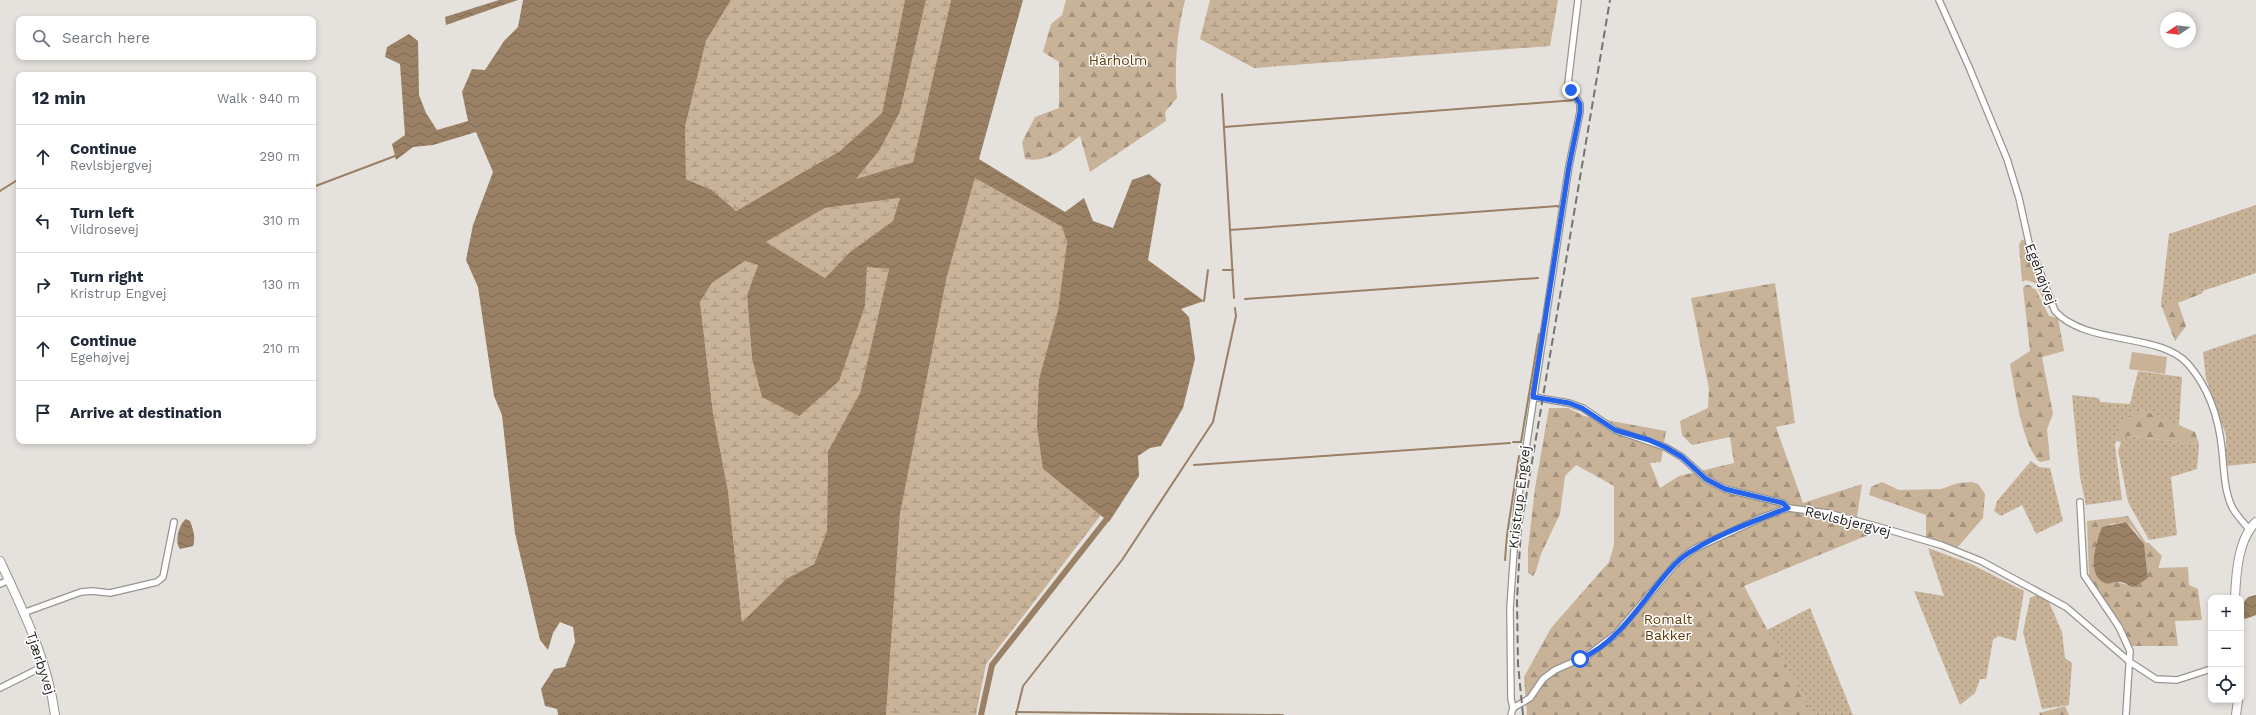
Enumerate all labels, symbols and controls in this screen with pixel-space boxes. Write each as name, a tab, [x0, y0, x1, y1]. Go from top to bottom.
north arrow	[2160, 12, 2196, 48]
search box	[16, 16, 316, 60]
icon: search	[30, 27, 52, 49]
text: Search here	[62, 29, 150, 47]
park label: Hårholm	[1089, 52, 1147, 68]
route end	[1562, 81, 1580, 99]
text: 12 min	[32, 88, 86, 108]
text: Walk · 940 m	[217, 91, 300, 106]
text: Continue	[70, 140, 137, 158]
icon: ahead	[32, 146, 54, 168]
text: 290 m	[259, 149, 300, 164]
text: Revlsbjergvej	[70, 158, 152, 173]
text: Turn left	[70, 204, 134, 222]
icon: left	[32, 210, 54, 232]
text: 310 m	[262, 213, 300, 228]
text: Vildrosevej	[70, 222, 139, 237]
street label: Egehøjvej	[2022, 241, 2060, 307]
text: Turn right	[70, 268, 143, 286]
icon: right	[32, 274, 54, 296]
text: 130 m	[262, 277, 300, 292]
text: Kristrup Engvej	[70, 286, 166, 301]
text: Continue	[70, 332, 137, 350]
icon: ahead	[32, 338, 54, 360]
text: 210 m	[262, 341, 300, 356]
text: Egehøjvej	[70, 350, 130, 365]
icon: arrive	[32, 402, 54, 424]
text: Arrive at destination	[70, 404, 222, 422]
street label: Kristrup Engvej	[1505, 444, 1533, 550]
street label: Revlsbjergvej	[1803, 503, 1893, 539]
map controls	[2208, 595, 2244, 703]
button: +	[2208, 595, 2244, 631]
park label: Romalt Bakker	[1644, 611, 1692, 643]
street label: Tjærbyvej	[23, 630, 59, 696]
button: −	[2208, 631, 2244, 667]
route start	[1571, 650, 1589, 668]
button: locate	[2208, 667, 2244, 703]

